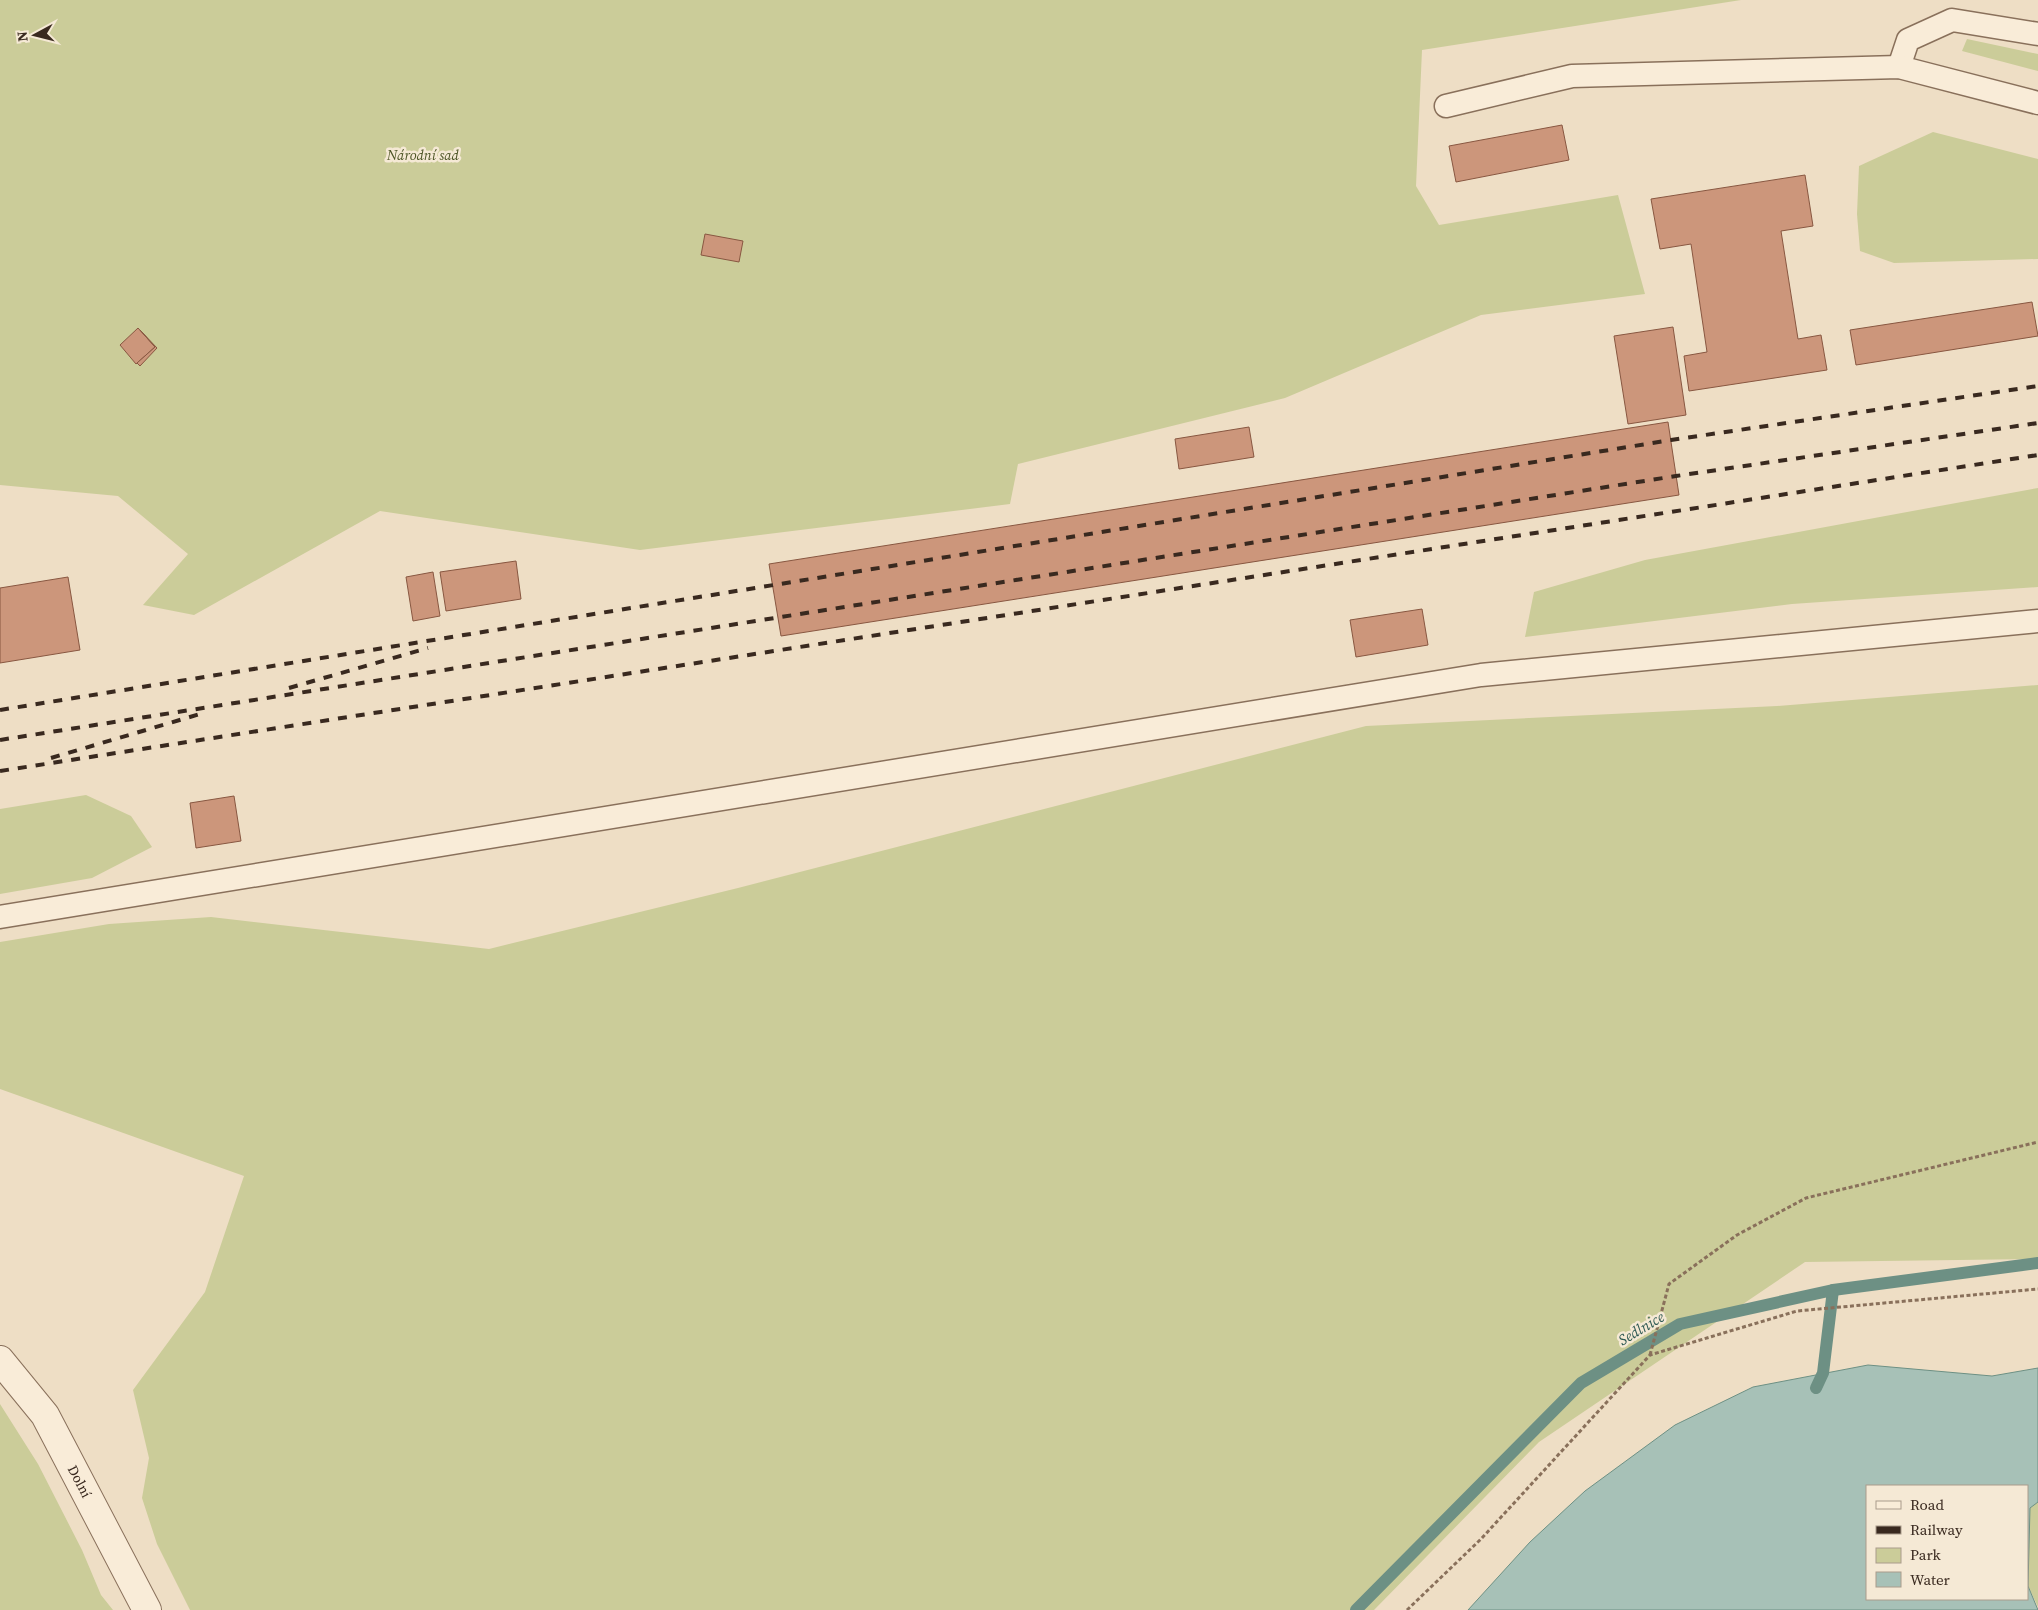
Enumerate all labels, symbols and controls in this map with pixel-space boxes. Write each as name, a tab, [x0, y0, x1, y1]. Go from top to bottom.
north arrow	[10, 10, 60, 60]
text: N	[12, 30, 33, 43]
park label: Národní sad	[386, 145, 460, 165]
water label: Sedlnice	[1614, 1306, 1668, 1350]
street label: Dolní	[63, 1462, 97, 1501]
legend	[1866, 1485, 2028, 1600]
text: Road	[1910, 1494, 1944, 1515]
text: Railway	[1910, 1519, 1963, 1540]
text: Park	[1910, 1544, 1942, 1565]
text: Water	[1910, 1569, 1951, 1590]

